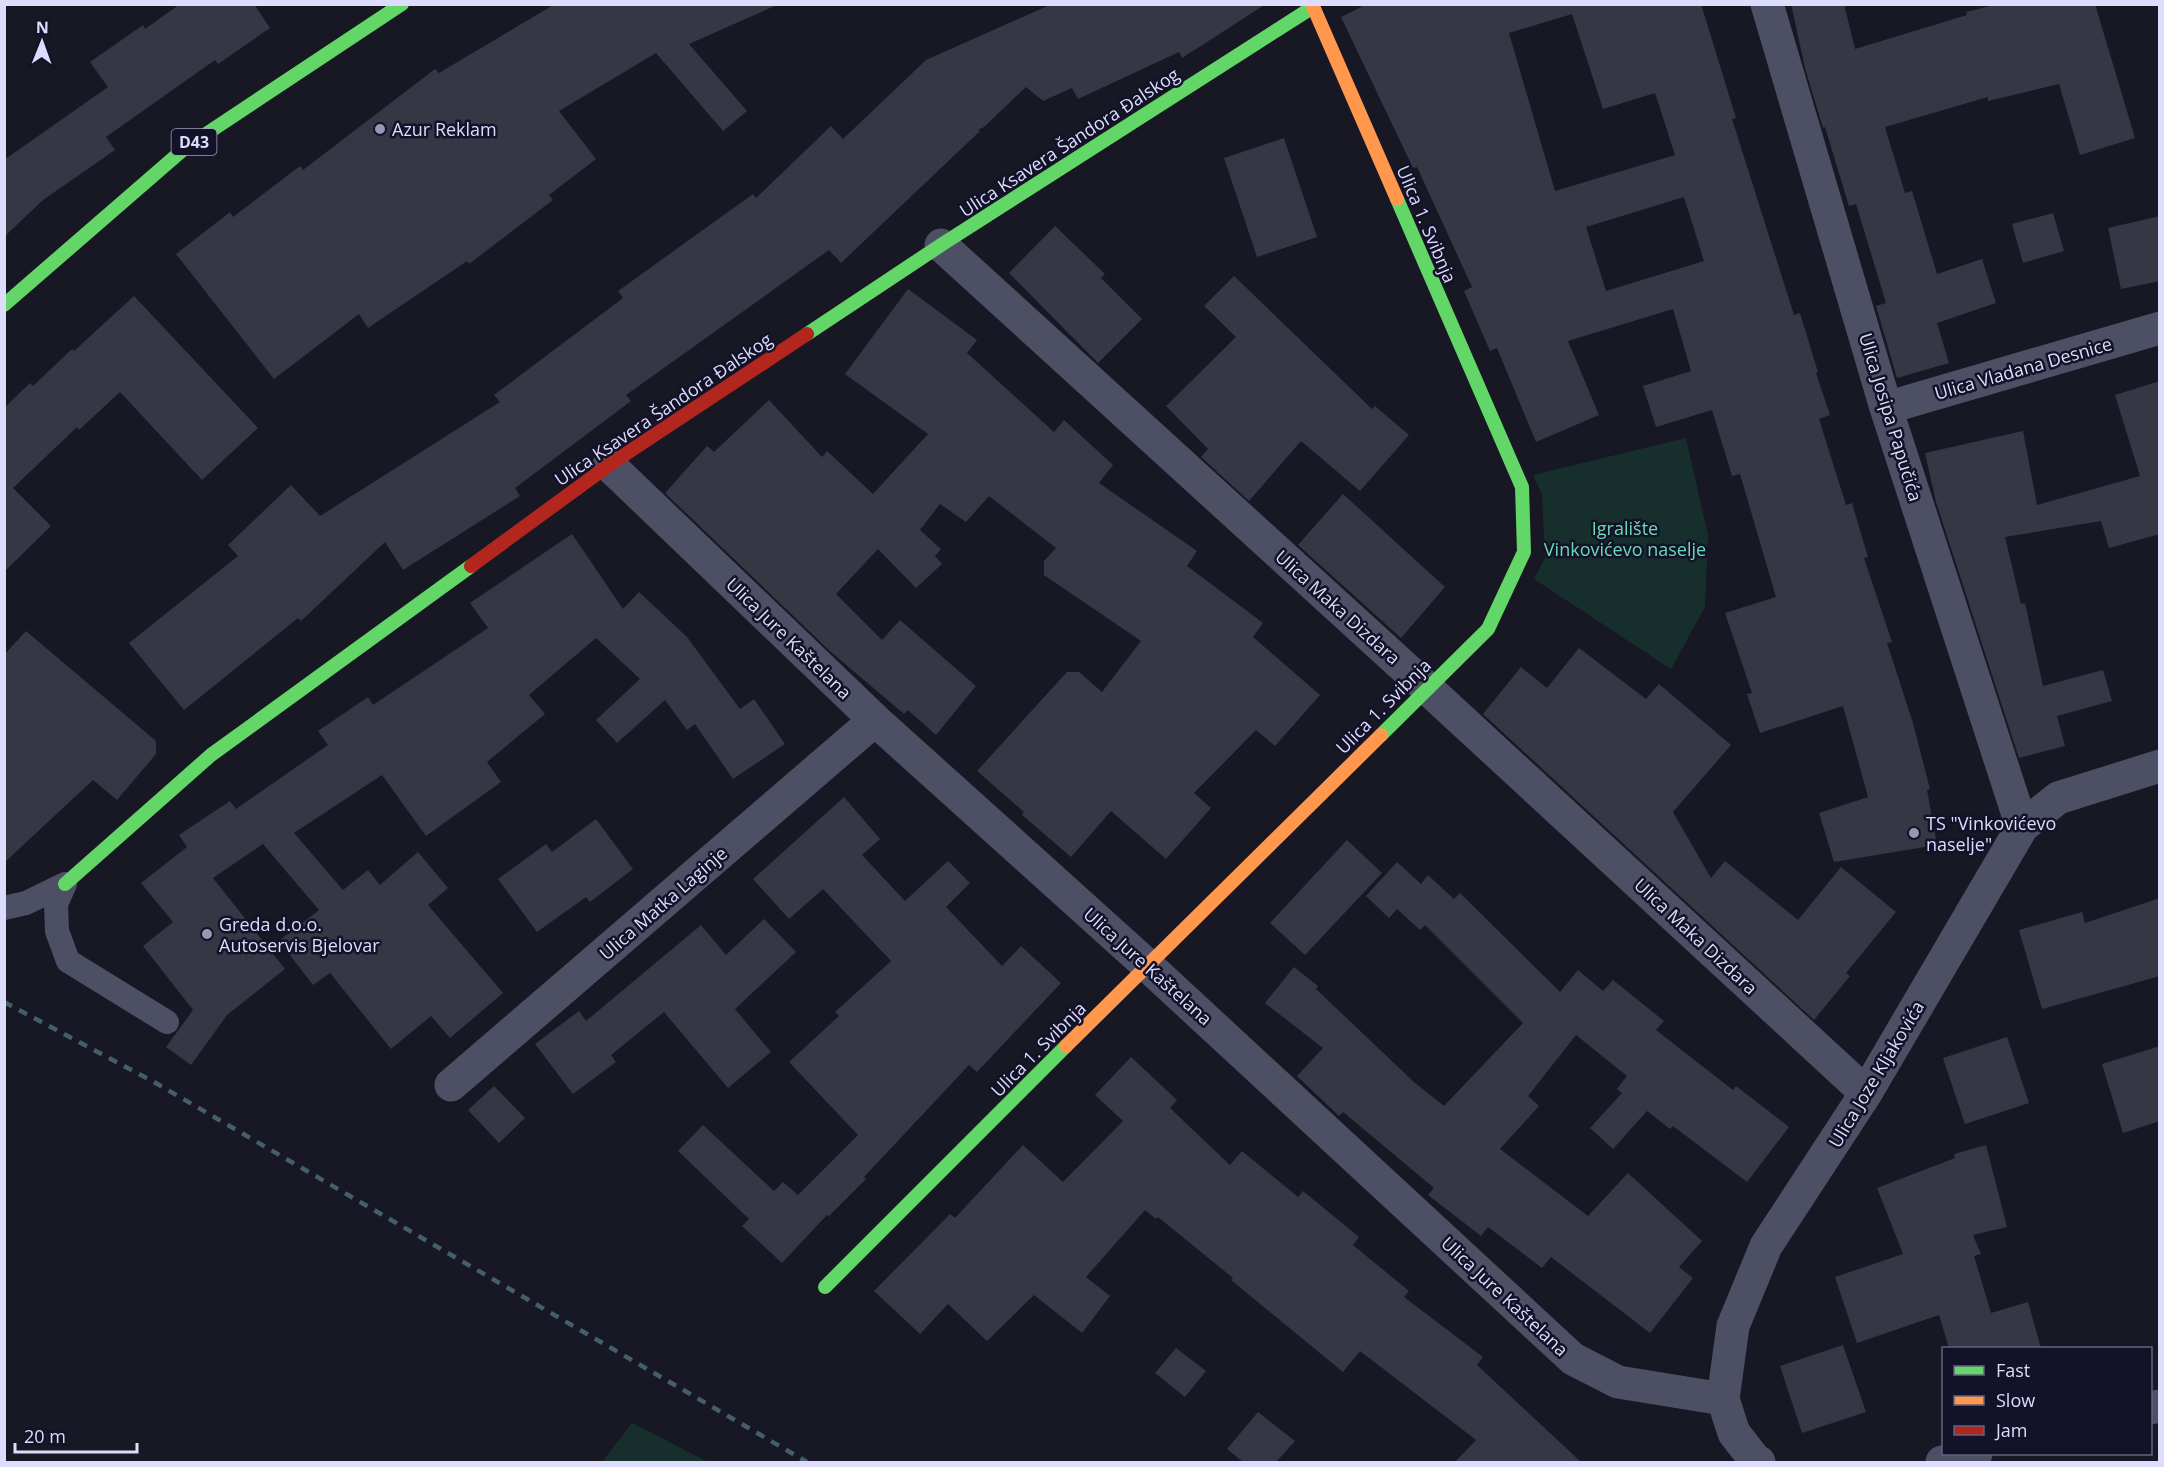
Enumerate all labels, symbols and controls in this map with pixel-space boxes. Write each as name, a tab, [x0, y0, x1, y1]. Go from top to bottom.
north arrow	[12, 12, 72, 72]
text: N	[36, 16, 49, 38]
street label: Ulica Ksavera Šandora Đalskog	[955, 62, 1184, 222]
place label: Azur Reklam	[392, 117, 497, 141]
marker: Azur Reklam	[373, 122, 387, 136]
road number: D43	[172, 129, 216, 155]
street label: Ulica 1. Svibnja	[1391, 162, 1463, 286]
street label: Ulica Ksavera Šandora Đalskog	[550, 327, 777, 491]
street label: Ulica Josipa Papučića	[1854, 330, 1928, 504]
street label: Ulica Vladana Desnice	[1931, 331, 2115, 405]
park label: Igralište Vinkovićevo naselje	[1544, 516, 1706, 561]
street label: Ulica Maka Dizdara	[1270, 544, 1406, 670]
street label: Ulica Jure Kaštelana	[721, 572, 857, 704]
street label: Ulica 1. Svibnja	[1330, 653, 1436, 759]
place label: TS "Vinkovićevo naselje"	[1926, 811, 2056, 856]
marker: TS "Vinkovićevo naselje"	[1907, 826, 1921, 840]
street label: Ulica Matka Laginje	[594, 841, 732, 965]
street label: Ulica Maka Dizdara	[1629, 873, 1763, 999]
street label: Ulica Jure Kaštelana	[1079, 902, 1217, 1030]
place label: Greda d.o.o. Autoservis Bjelovar	[219, 912, 380, 957]
marker: Greda d.o.o. Autoservis Bjelovar	[200, 927, 214, 941]
street label: Ulica 1. Svibnja	[985, 996, 1091, 1102]
street label: Ulica Joze Kljakovića	[1823, 996, 1929, 1152]
street label: Ulica Jure Kaštelana	[1436, 1231, 1574, 1361]
legend	[1942, 1347, 2152, 1455]
text: Fast	[1996, 1358, 2030, 1382]
text: Slow	[1996, 1388, 2035, 1412]
scale bar	[15, 1416, 136, 1454]
text: Jam	[1994, 1418, 2028, 1442]
text: 20 m	[24, 1424, 66, 1448]

